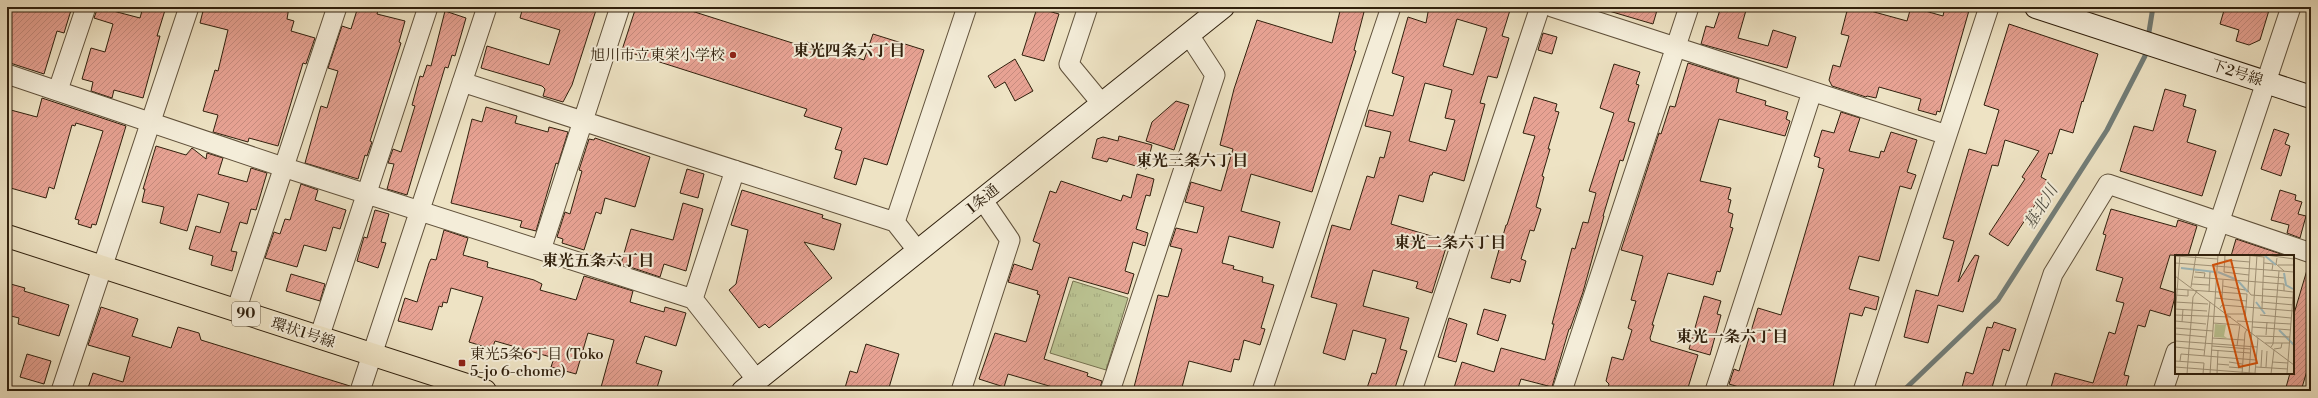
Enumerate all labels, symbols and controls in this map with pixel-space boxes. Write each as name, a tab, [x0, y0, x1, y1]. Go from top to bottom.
district label: 東光四条六丁目	[793, 41, 905, 61]
place label: 旭川市立東栄小学校	[590, 46, 725, 65]
marker: 旭川市立東栄小学校	[728, 50, 738, 60]
street label: 下2号線	[2209, 56, 2265, 90]
district label: 東光三条六丁目	[1136, 151, 1248, 171]
street label: 1条通	[963, 180, 1003, 218]
water label: 基北川	[2020, 180, 2063, 233]
district label: 東光二条六丁目	[1394, 233, 1506, 253]
district label: 東光五条六丁目	[542, 251, 654, 271]
inset map	[2175, 255, 2294, 374]
road number: 90	[232, 302, 260, 326]
street label: 環状1号線	[268, 314, 338, 352]
district label: 東光一条六丁目	[1676, 327, 1788, 347]
place label: 東光5条6丁目 (Toko 5-jo 6-chome)	[470, 345, 604, 381]
marker: 東光5条6丁目 (Toko 5-jo 6-chome)	[457, 358, 467, 368]

